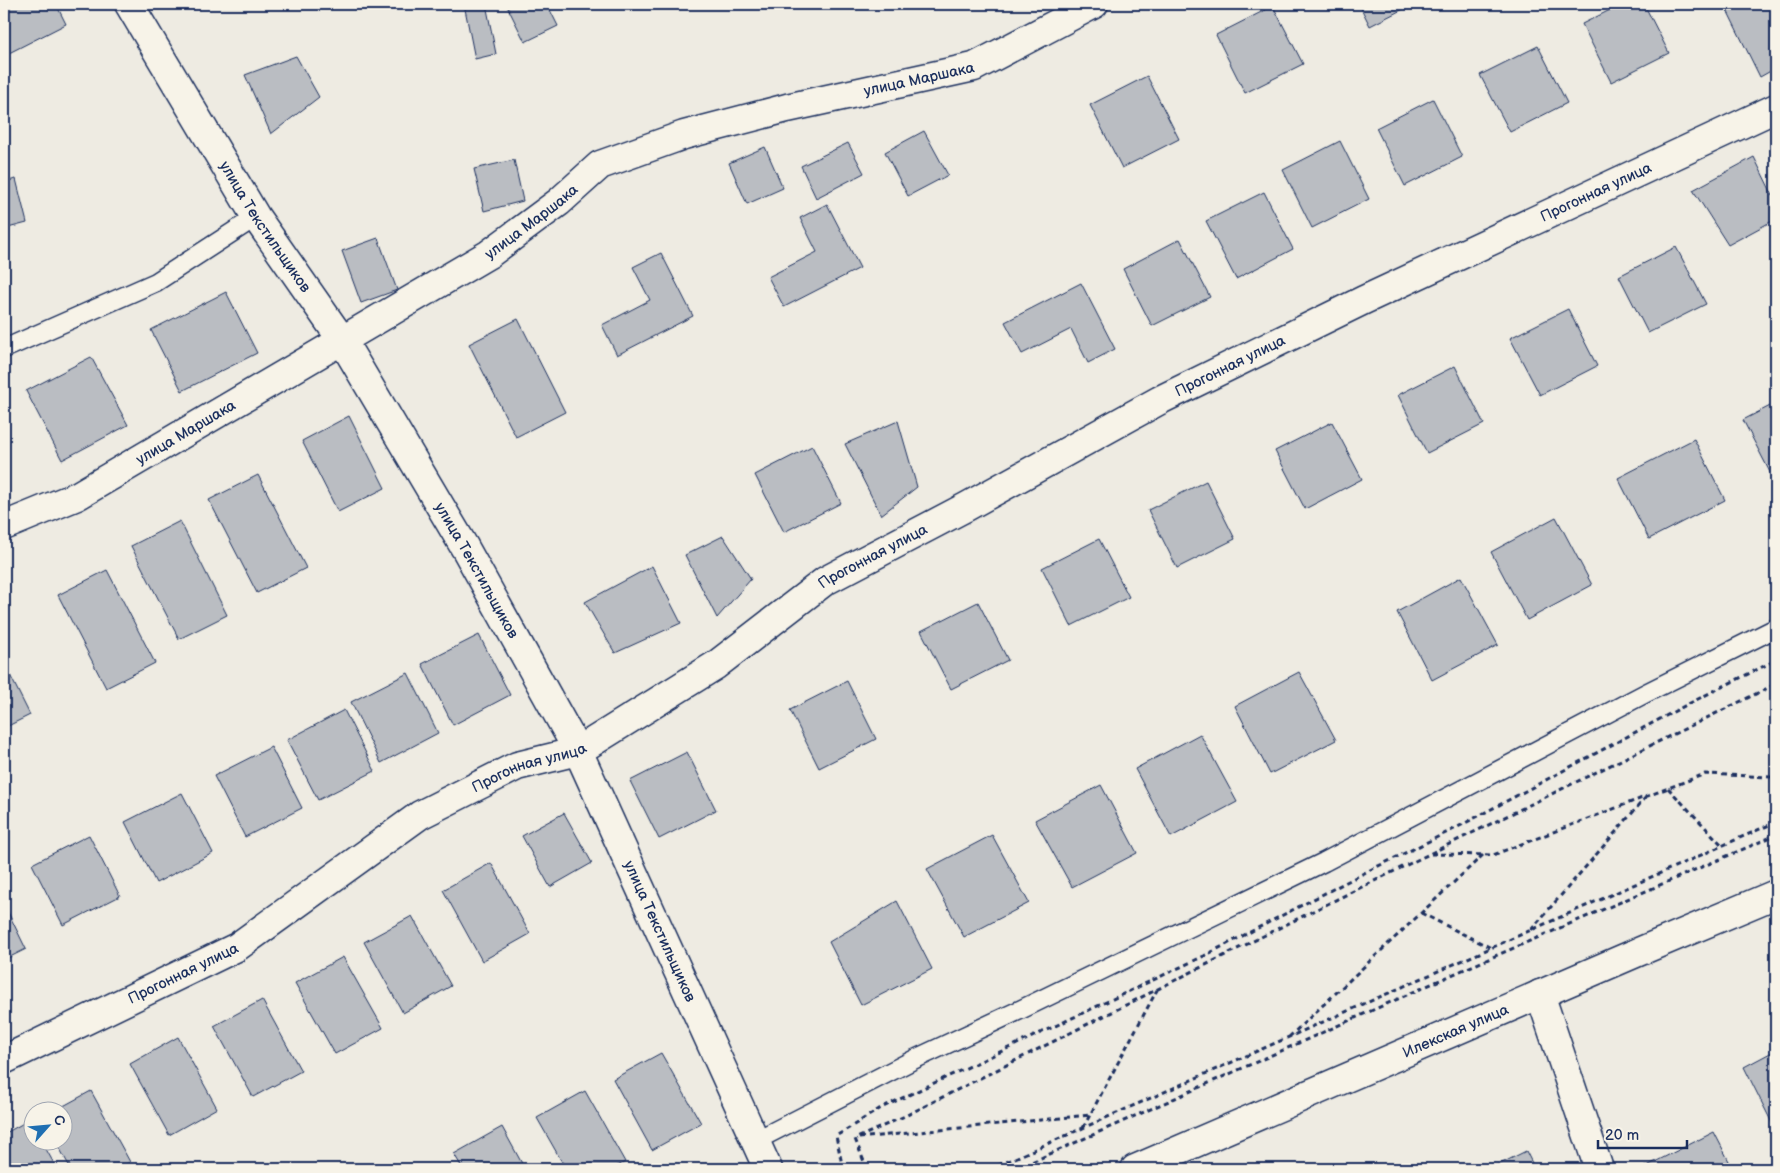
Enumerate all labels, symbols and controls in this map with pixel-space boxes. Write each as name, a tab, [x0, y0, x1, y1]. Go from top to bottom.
street label: улица Маршака	[862, 58, 976, 100]
street label: улица Текстильщиков	[215, 157, 315, 296]
street label: Прогонная улица	[1537, 158, 1655, 226]
street label: улица Маршака	[481, 180, 582, 263]
street label: Прогонная улица	[1172, 331, 1288, 401]
street label: улица Маршака	[132, 395, 239, 469]
street label: улица Текстильщиков	[431, 499, 523, 642]
street label: Прогонная улица	[814, 520, 931, 593]
street label: Прогонная улица	[468, 738, 590, 797]
street label: улица Текстильщиков	[620, 858, 700, 1005]
street label: Прогонная улица	[125, 938, 242, 1008]
street label: Илекская улица	[1400, 1000, 1512, 1062]
north arrow	[22, 1100, 72, 1150]
text: С	[49, 1112, 69, 1129]
scale bar	[1598, 1118, 1686, 1150]
text: 20 m	[1605, 1126, 1639, 1145]

